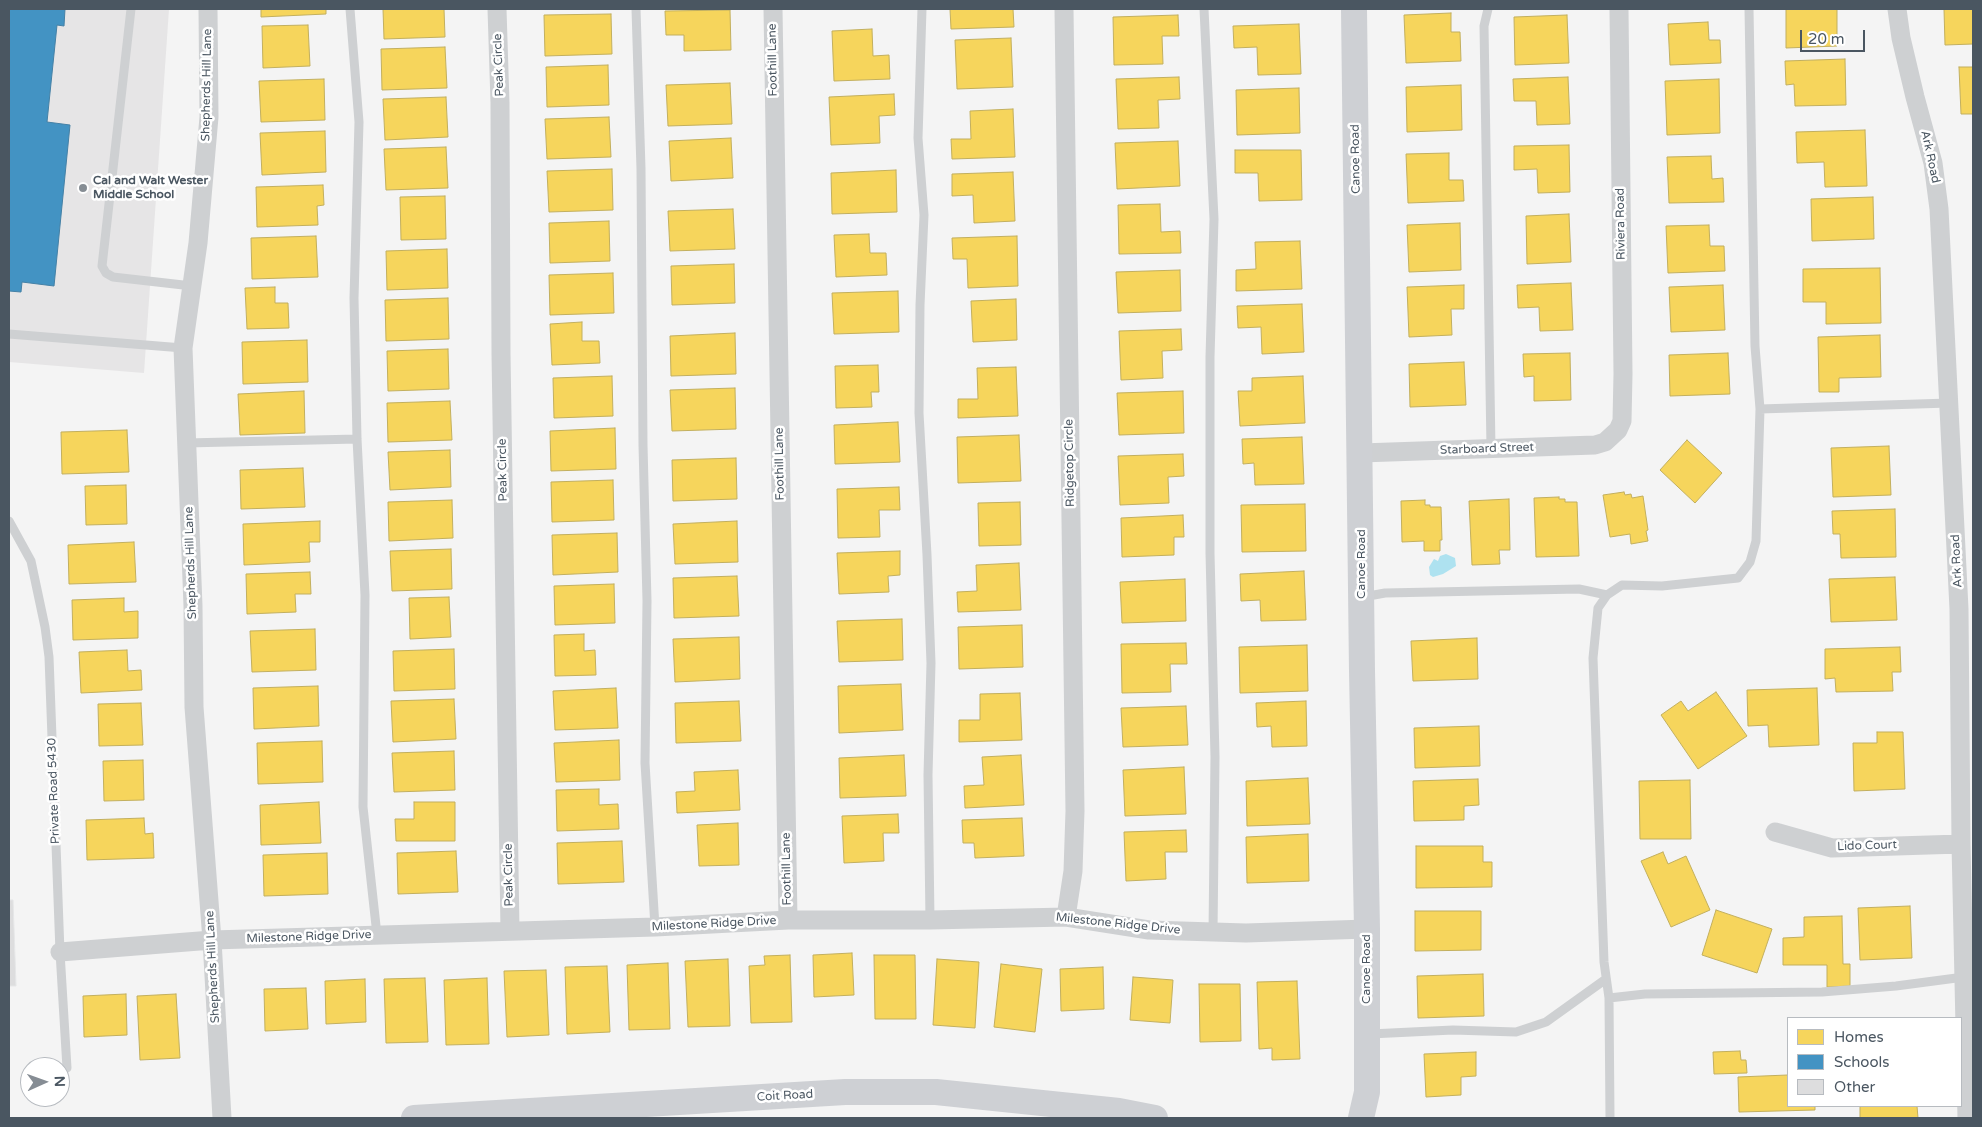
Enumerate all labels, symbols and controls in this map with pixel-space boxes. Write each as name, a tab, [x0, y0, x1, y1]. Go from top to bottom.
scale bar	[1802, 20, 1867, 52]
street label: Foothill Lane	[765, 23, 781, 97]
street label: Shepherds Hill Lane	[199, 29, 215, 141]
text: 20 m	[1808, 30, 1845, 48]
street label: Peak Circle	[491, 33, 507, 97]
street label: Canoe Road	[1348, 124, 1364, 194]
street label: Ark Road	[1917, 129, 1943, 185]
place label: Cal and Walt Wester Middle School	[93, 174, 208, 202]
marker: Cal and Walt Wester Middle School	[77, 182, 89, 194]
street label: Riviera Road	[1613, 188, 1629, 260]
street label: Ridgetop Circle	[1062, 419, 1078, 507]
street label: Foothill Lane	[772, 427, 788, 501]
street label: Peak Circle	[495, 438, 511, 502]
street label: Starboard Street	[1440, 440, 1534, 458]
street label: Shepherds Hill Lane	[182, 506, 200, 620]
street label: Canoe Road	[1355, 529, 1369, 599]
street label: Ark Road	[1948, 534, 1966, 588]
street label: Private Road 5430	[45, 738, 63, 844]
street label: Foothill Lane	[779, 832, 795, 906]
street label: Lido Court	[1837, 838, 1897, 854]
street label: Peak Circle	[501, 843, 517, 907]
street label: Shepherds Hill Lane	[203, 910, 223, 1024]
street label: Milestone Ridge Drive	[1055, 910, 1181, 938]
street label: Milestone Ridge Drive	[651, 914, 777, 934]
street label: Milestone Ridge Drive	[246, 928, 372, 946]
street label: Canoe Road	[1360, 934, 1374, 1004]
legend	[1787, 1017, 1962, 1107]
text: Homes	[1834, 1028, 1884, 1046]
text: Schools	[1834, 1053, 1890, 1071]
north arrow	[20, 1057, 70, 1107]
text: N	[51, 1076, 68, 1087]
text: Other	[1834, 1078, 1875, 1096]
street label: Coit Road	[757, 1087, 813, 1105]

